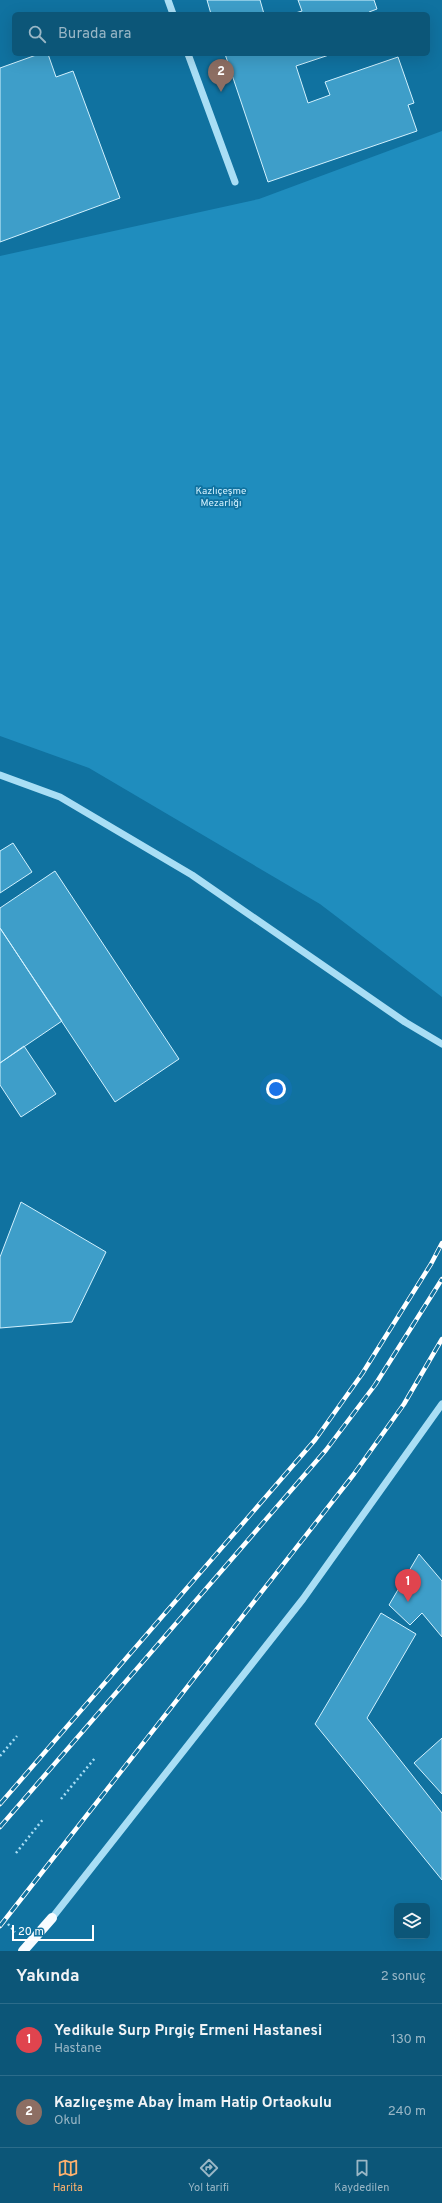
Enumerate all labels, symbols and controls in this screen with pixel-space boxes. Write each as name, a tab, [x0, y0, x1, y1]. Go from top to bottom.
search box	[12, 12, 430, 56]
icon: search	[26, 23, 48, 45]
text: Burada ara	[58, 25, 131, 44]
pin: 2	[208, 59, 234, 92]
park label: Kazlıçeşme Mezarlığı	[196, 485, 246, 510]
your location	[266, 1079, 286, 1099]
pin: 1	[395, 1569, 421, 1602]
map controls	[394, 1903, 430, 1939]
button: layers	[394, 1903, 430, 1939]
scale bar	[12, 1923, 94, 1942]
text: 20 m	[18, 1925, 44, 1939]
text: Yakında	[16, 1966, 80, 1988]
text: 2 sonuç	[381, 1969, 426, 1985]
text: Yedikule Surp Pırgiç Ermeni Hastanesi	[54, 2022, 322, 2041]
text: 1	[26, 2032, 32, 2048]
text: 130 m	[391, 2032, 426, 2048]
text: Hastane	[54, 2041, 102, 2057]
text: Kazlıçeşme Abay İmam Hatip Ortaokulu	[54, 2094, 332, 2113]
text: 2	[25, 2104, 33, 2120]
text: 240 m	[388, 2104, 426, 2120]
text: Okul	[54, 2113, 81, 2129]
tab: Harita	[53, 2157, 83, 2195]
tab: Yol tarifi	[188, 2157, 229, 2195]
tab: Kaydedilen	[334, 2157, 389, 2195]

